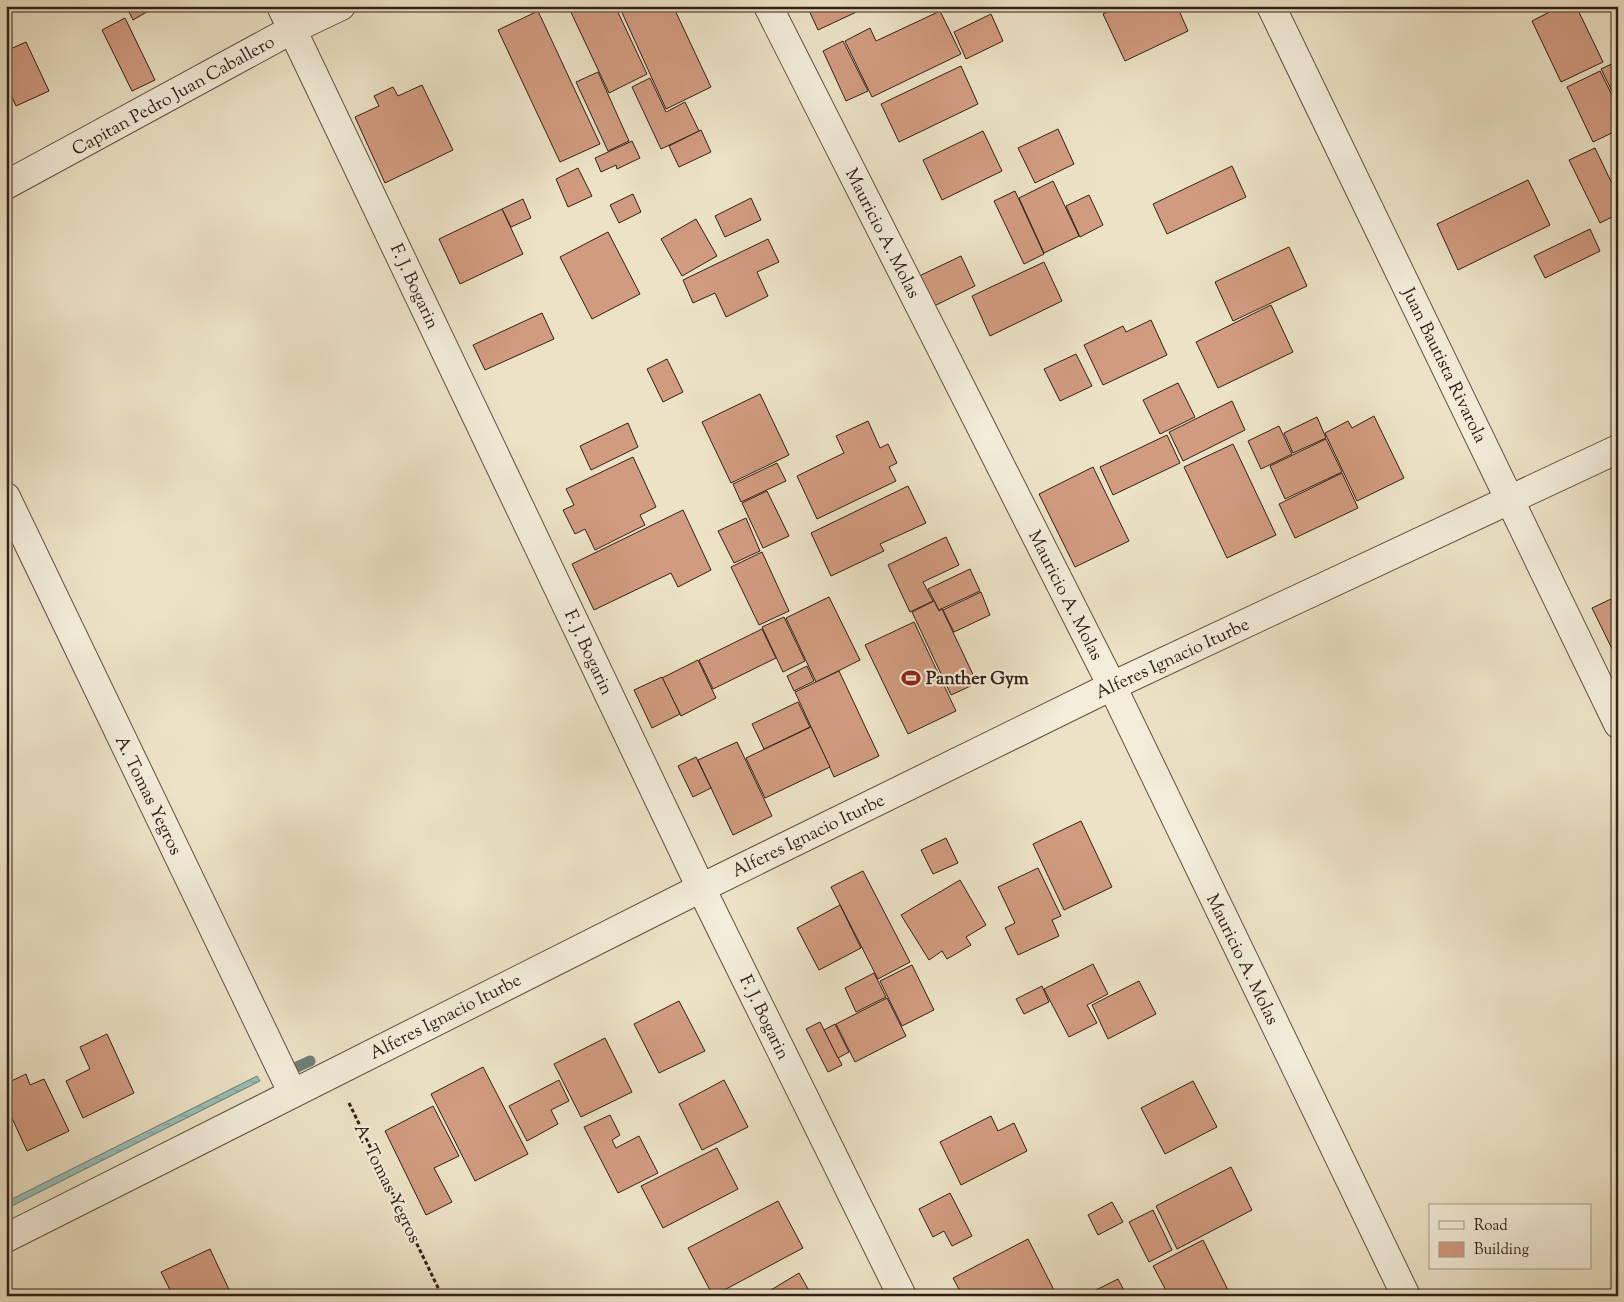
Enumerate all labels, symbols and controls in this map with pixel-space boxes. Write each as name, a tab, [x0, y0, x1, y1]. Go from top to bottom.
street label: Capitan Pedro Juan Caballero	[68, 30, 280, 163]
street label: Mauricio A. Molas	[837, 164, 925, 304]
street label: F. J. Bogarin	[382, 240, 444, 334]
street label: Juan Bautista Rivarola	[1394, 283, 1492, 448]
street label: Mauricio A. Molas	[1020, 526, 1108, 666]
street label: F. J. Bogarin	[556, 606, 618, 700]
street label: Alferes Ignacio Iturbe	[1092, 613, 1254, 707]
sports icon: Panther Gym	[900, 667, 922, 689]
place label: Panther Gym	[926, 667, 1029, 693]
street label: A. Tomas Yegros	[107, 732, 187, 860]
street label: Alferes Ignacio Iturbe	[728, 788, 890, 885]
street label: Mauricio A. Molas	[1198, 890, 1284, 1030]
street label: Alferes Ignacio Iturbe	[365, 968, 526, 1067]
street label: F. J. Bogarin	[731, 971, 795, 1065]
street label: A. Tomas Yegros	[346, 1120, 426, 1248]
legend	[1429, 1204, 1592, 1270]
text: Road	[1474, 1216, 1508, 1237]
text: Building	[1474, 1240, 1529, 1261]

